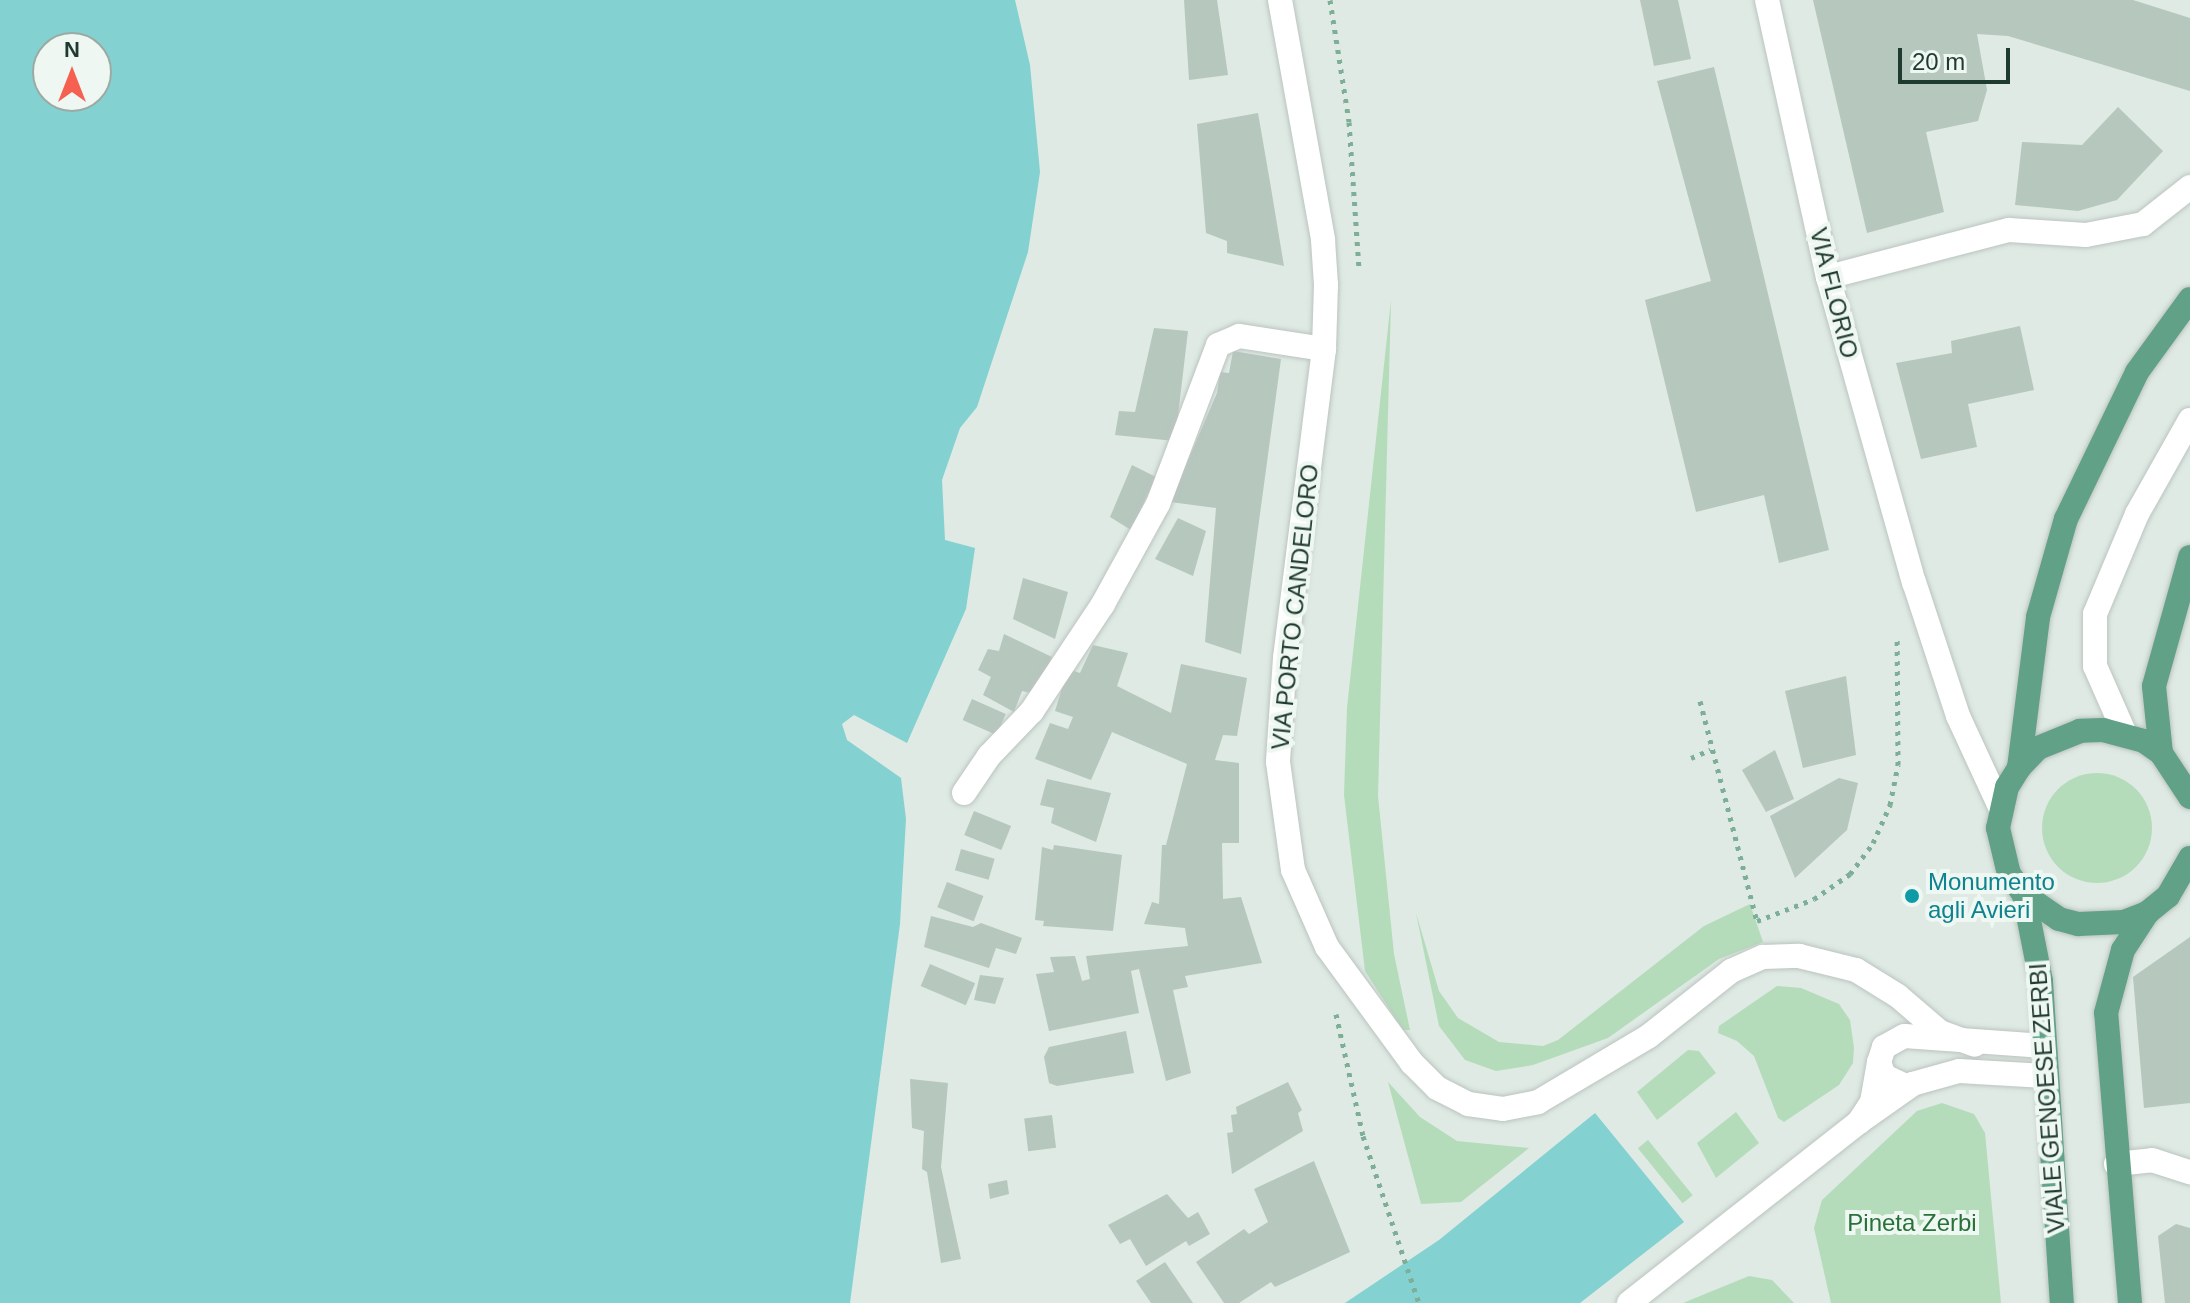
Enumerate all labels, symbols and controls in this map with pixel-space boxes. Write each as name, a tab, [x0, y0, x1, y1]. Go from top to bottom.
north arrow	[32, 32, 112, 112]
scale bar	[1902, 32, 2014, 82]
text: N	[64, 37, 80, 62]
text: 20 m	[1912, 48, 1965, 75]
street label: VIA FLORIO	[1804, 224, 1864, 362]
street label: VIA PORTO CANDELORO	[1266, 462, 1324, 752]
place label: Monumento agli Avieri	[1928, 868, 2055, 924]
marker: Monumento agli Avieri	[1903, 887, 1921, 905]
street label: VIALE GENOESE ZERBI	[2023, 962, 2071, 1234]
park label: Pineta Zerbi	[1847, 1209, 1977, 1237]

